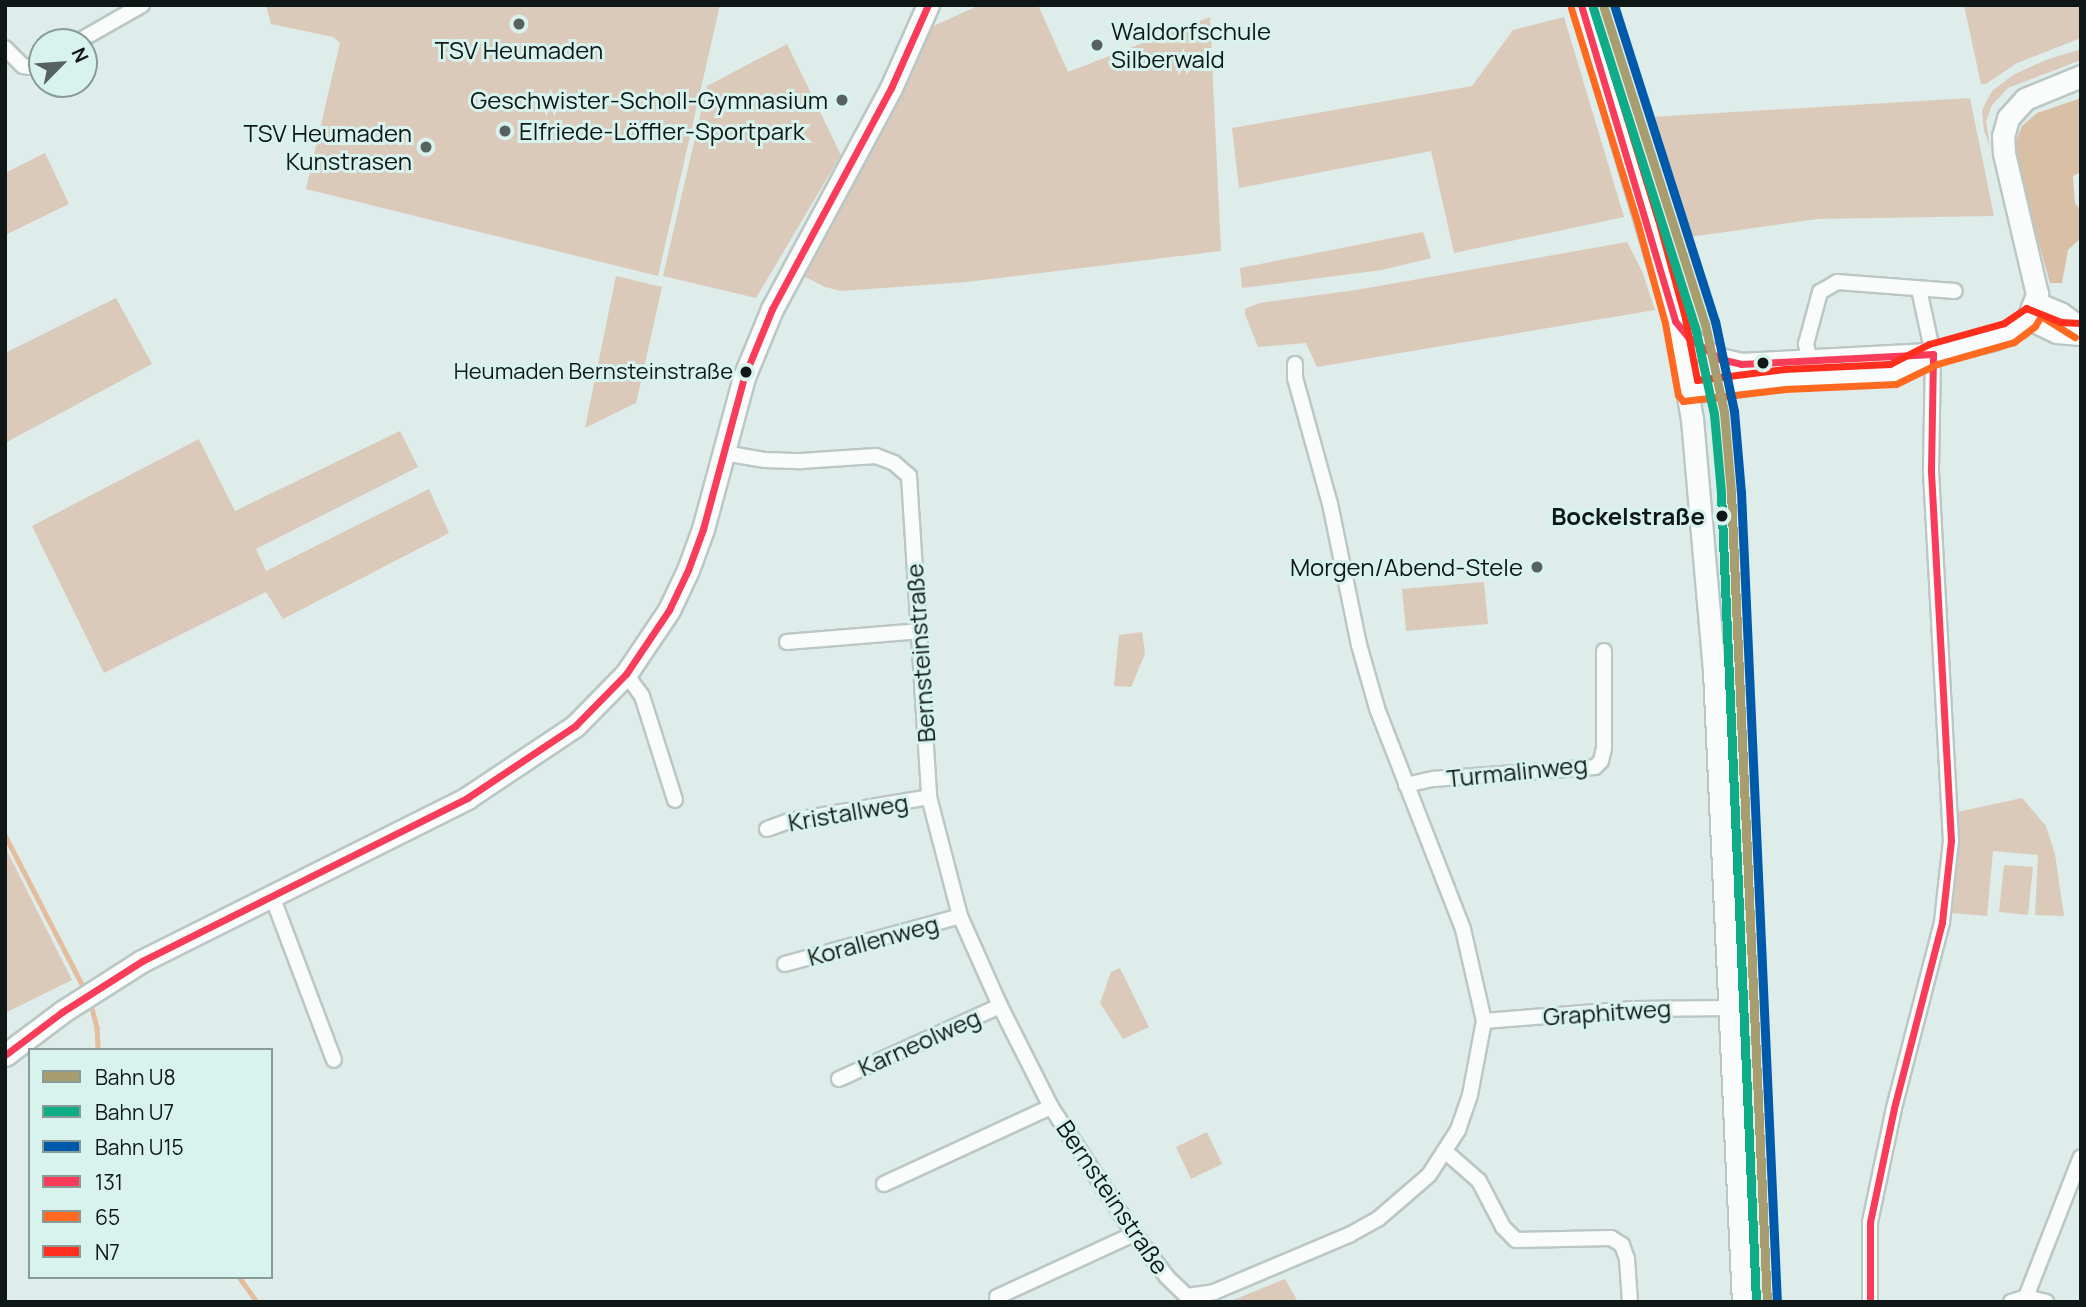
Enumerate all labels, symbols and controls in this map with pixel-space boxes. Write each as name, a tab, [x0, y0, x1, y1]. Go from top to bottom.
marker: TSV Heumaden	[511, 16, 527, 32]
place label: Waldorfschule Silberwald	[1111, 17, 1271, 73]
north arrow	[28, 28, 98, 98]
place label: TSV Heumaden	[435, 36, 603, 64]
marker: Waldorfschule Silberwald	[1089, 37, 1105, 53]
text: N	[66, 43, 95, 67]
place label: Geschwister-Scholl-Gymnasium	[470, 86, 828, 114]
marker: Geschwister-Scholl-Gymnasium	[834, 92, 850, 108]
place label: Elfriede-Löffler-Sportpark	[519, 117, 805, 145]
place label: TSV Heumaden Kunstrasen	[244, 119, 412, 175]
marker: Elfriede-Löffler-Sportpark	[497, 123, 513, 139]
marker: TSV Heumaden Kunstrasen	[418, 139, 434, 155]
unlabelled marker	[1756, 356, 1770, 370]
place label: Heumaden Bernsteinstraße	[454, 359, 733, 385]
marker: Heumaden Bernsteinstraße	[739, 365, 753, 379]
place label: Bockelstraße	[1551, 502, 1705, 530]
marker: Bockelstraße	[1711, 505, 1733, 527]
place label: Morgen/Abend-Stele	[1290, 553, 1523, 581]
marker: Morgen/Abend-Stele	[1529, 559, 1545, 575]
street label: Bernsteinstraße	[899, 563, 941, 743]
street label: Turmalinweg	[1445, 749, 1589, 793]
street label: Kristallweg	[786, 787, 910, 837]
street label: Korallenweg	[804, 909, 942, 971]
street label: Graphitweg	[1542, 993, 1672, 1031]
street label: Karneolweg	[854, 1002, 984, 1082]
legend	[28, 1048, 273, 1279]
text: Bahn U8	[95, 1063, 176, 1091]
text: Bahn U7	[95, 1098, 174, 1126]
street label: Bernsteinstraße	[1051, 1115, 1175, 1279]
text: Bahn U15	[95, 1133, 184, 1161]
text: 131	[95, 1168, 123, 1196]
text: 65	[95, 1203, 120, 1231]
text: N7	[95, 1238, 120, 1266]

